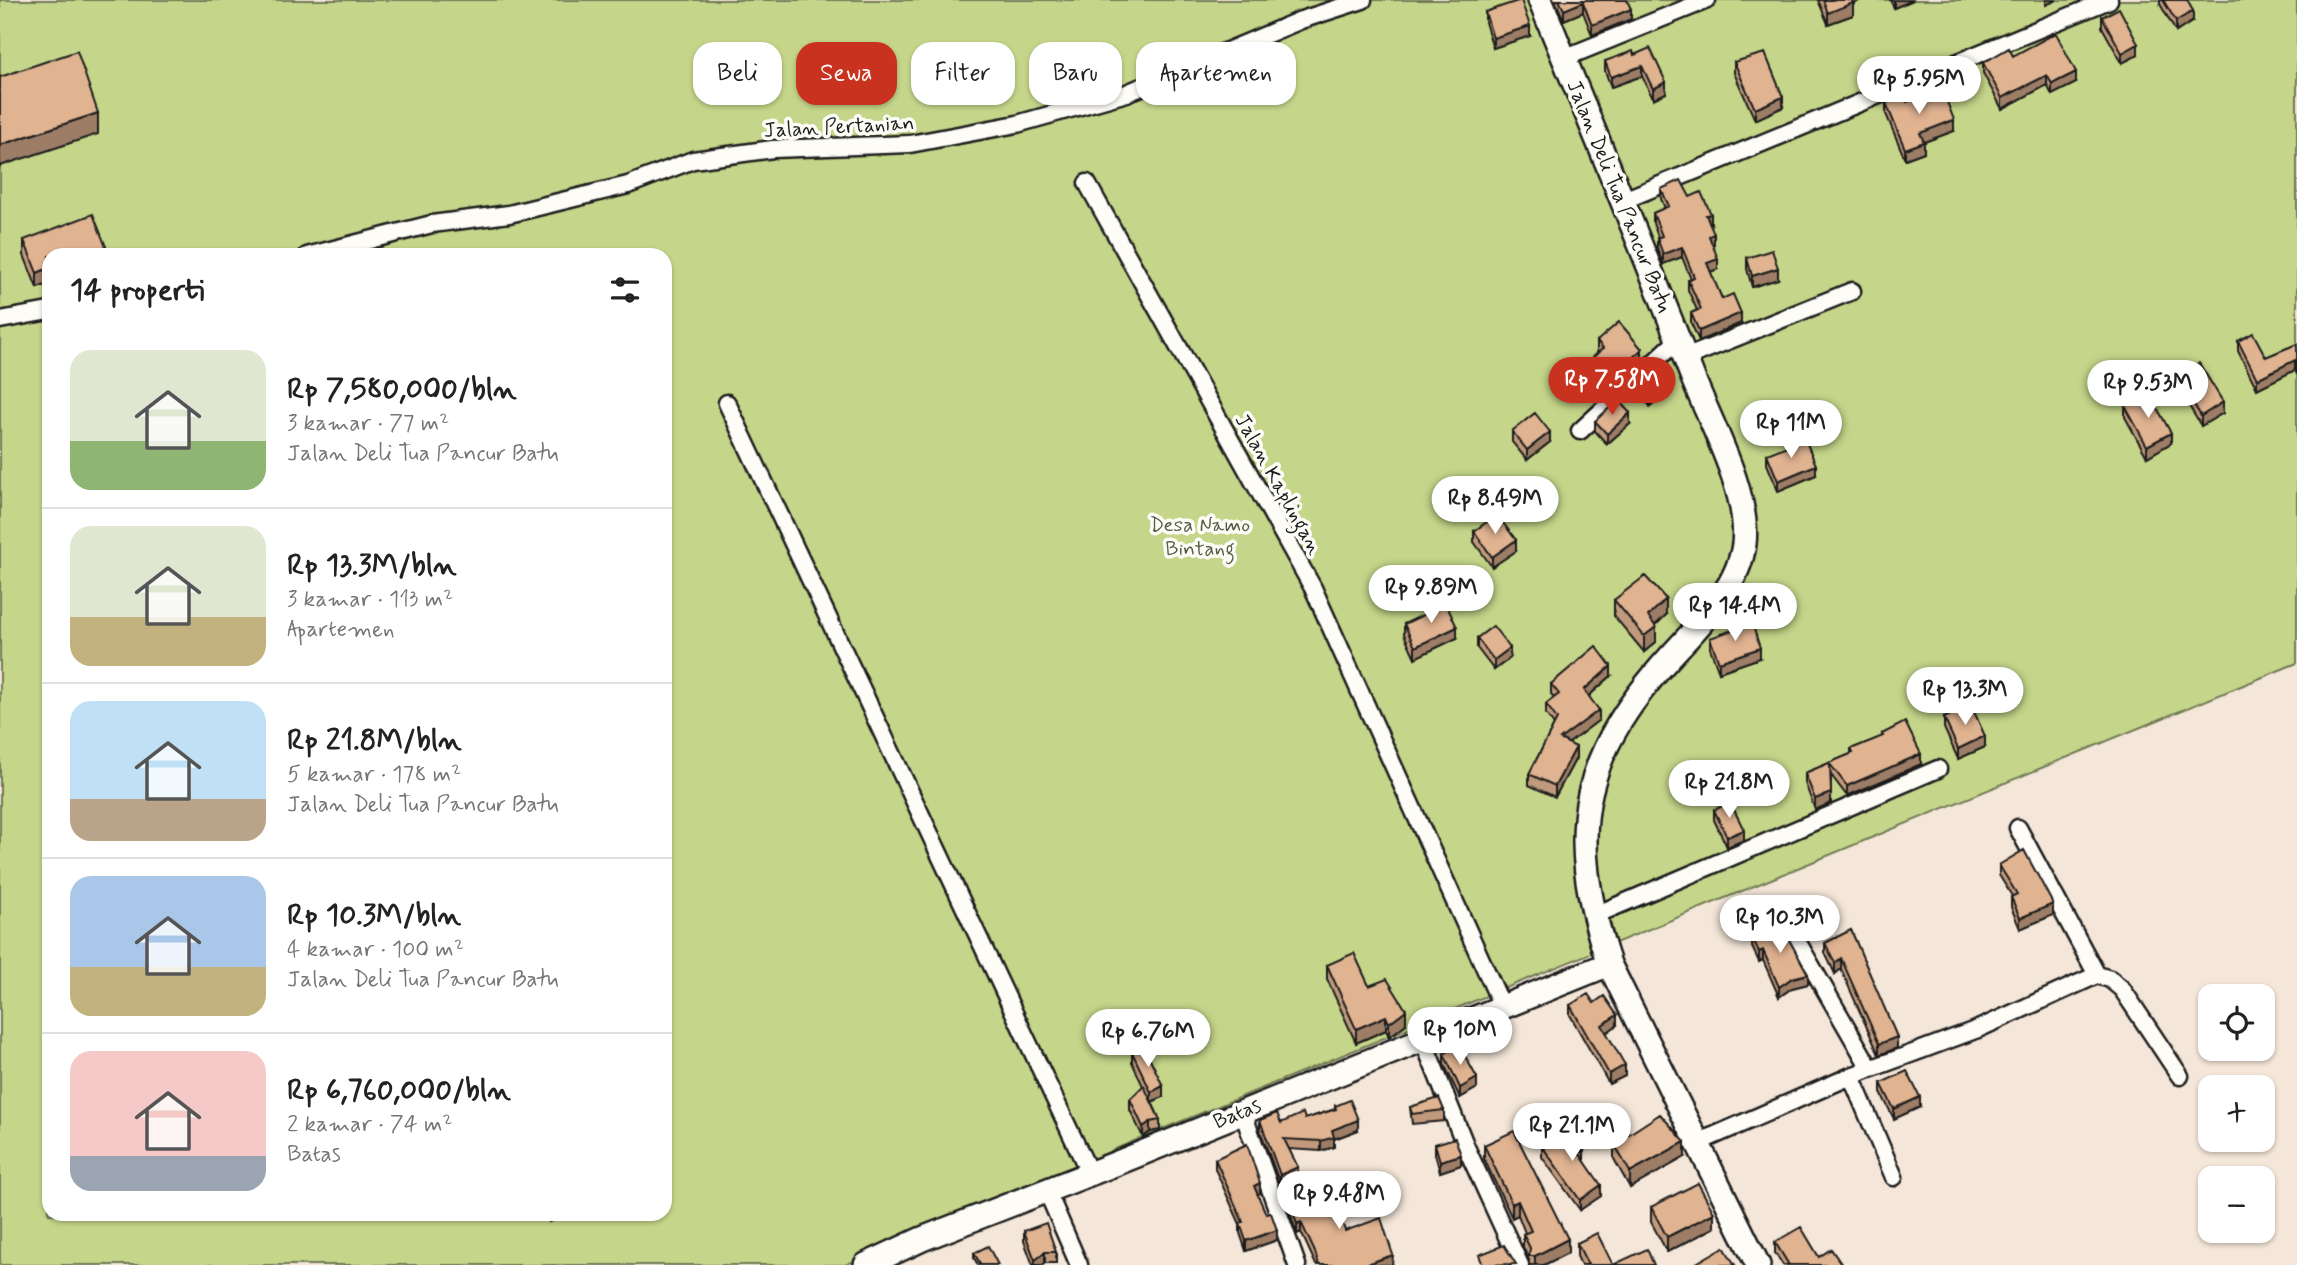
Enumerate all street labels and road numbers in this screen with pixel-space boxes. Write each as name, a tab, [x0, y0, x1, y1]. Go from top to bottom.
street label: Jalan Deli Tua Pancur Batu	[1560, 76, 1679, 317]
street label: Jalan Pertanian	[763, 109, 915, 145]
street label: Jalan Kaplingan	[1226, 409, 1329, 561]
street label: Batas	[1209, 1092, 1265, 1136]

